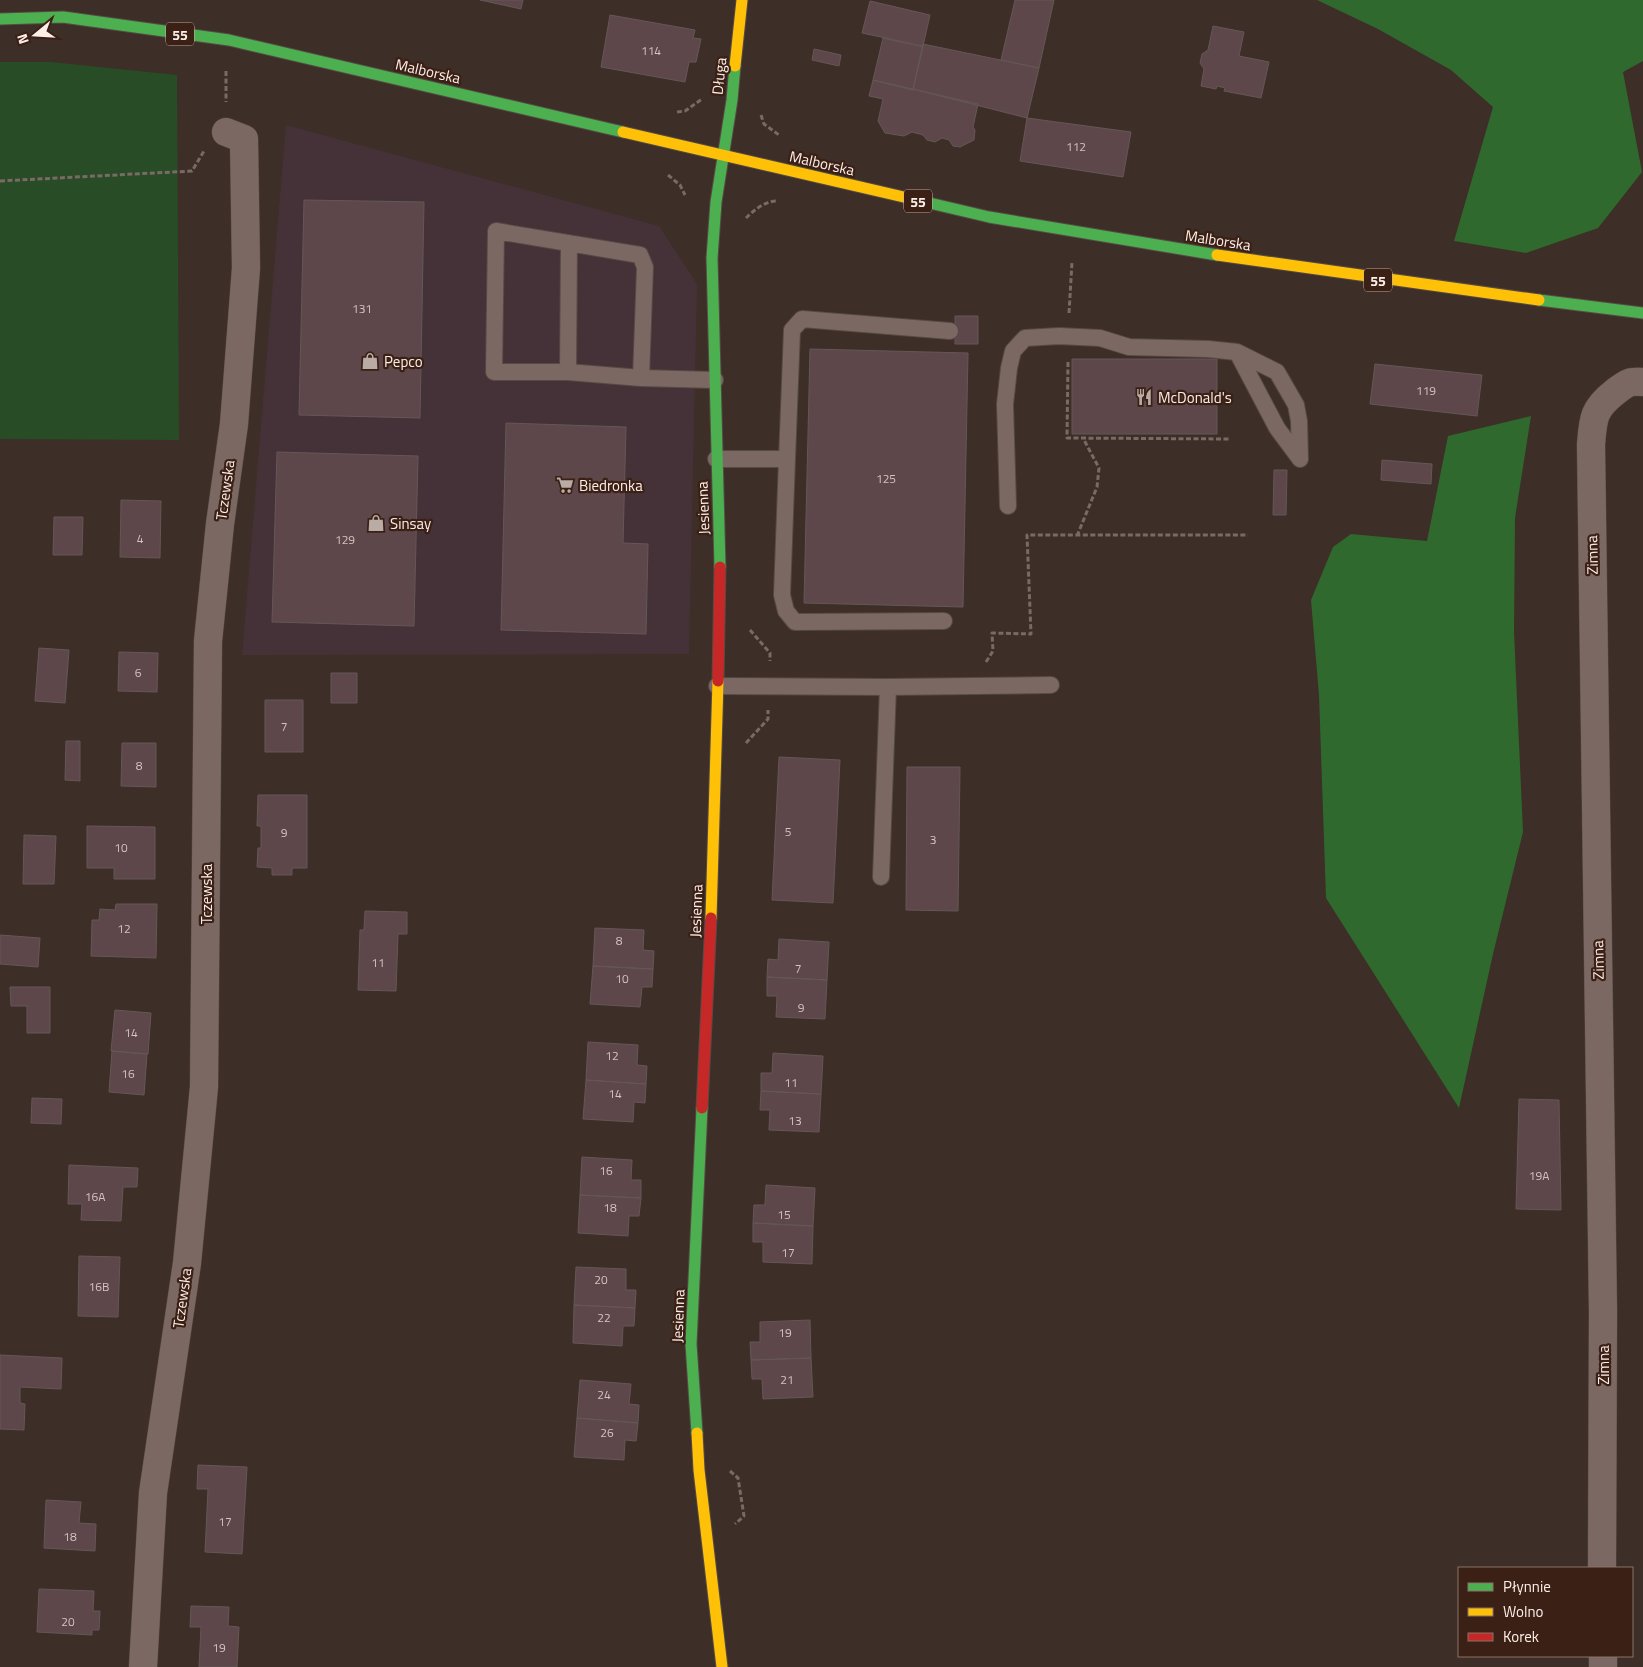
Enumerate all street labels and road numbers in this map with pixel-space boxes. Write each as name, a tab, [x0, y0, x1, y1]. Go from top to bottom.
road number: 55	[166, 22, 194, 46]
street label: Malborska	[393, 52, 463, 90]
street label: Długa	[706, 56, 732, 96]
street label: Malborska	[787, 144, 857, 182]
road number: 55	[904, 190, 932, 212]
street label: Malborska	[1183, 223, 1253, 257]
road number: 55	[1364, 268, 1392, 292]
street label: Tczewska	[209, 458, 241, 521]
street label: Jesienna	[691, 480, 715, 535]
street label: Zimna	[1580, 535, 1604, 575]
street label: Tczewska	[195, 863, 218, 924]
street label: Jesienna	[684, 883, 708, 938]
street label: Zimna	[1586, 940, 1610, 980]
street label: Tczewska	[166, 1266, 198, 1329]
street label: Jesienna	[666, 1288, 690, 1343]
street label: Zimna	[1592, 1345, 1615, 1385]

